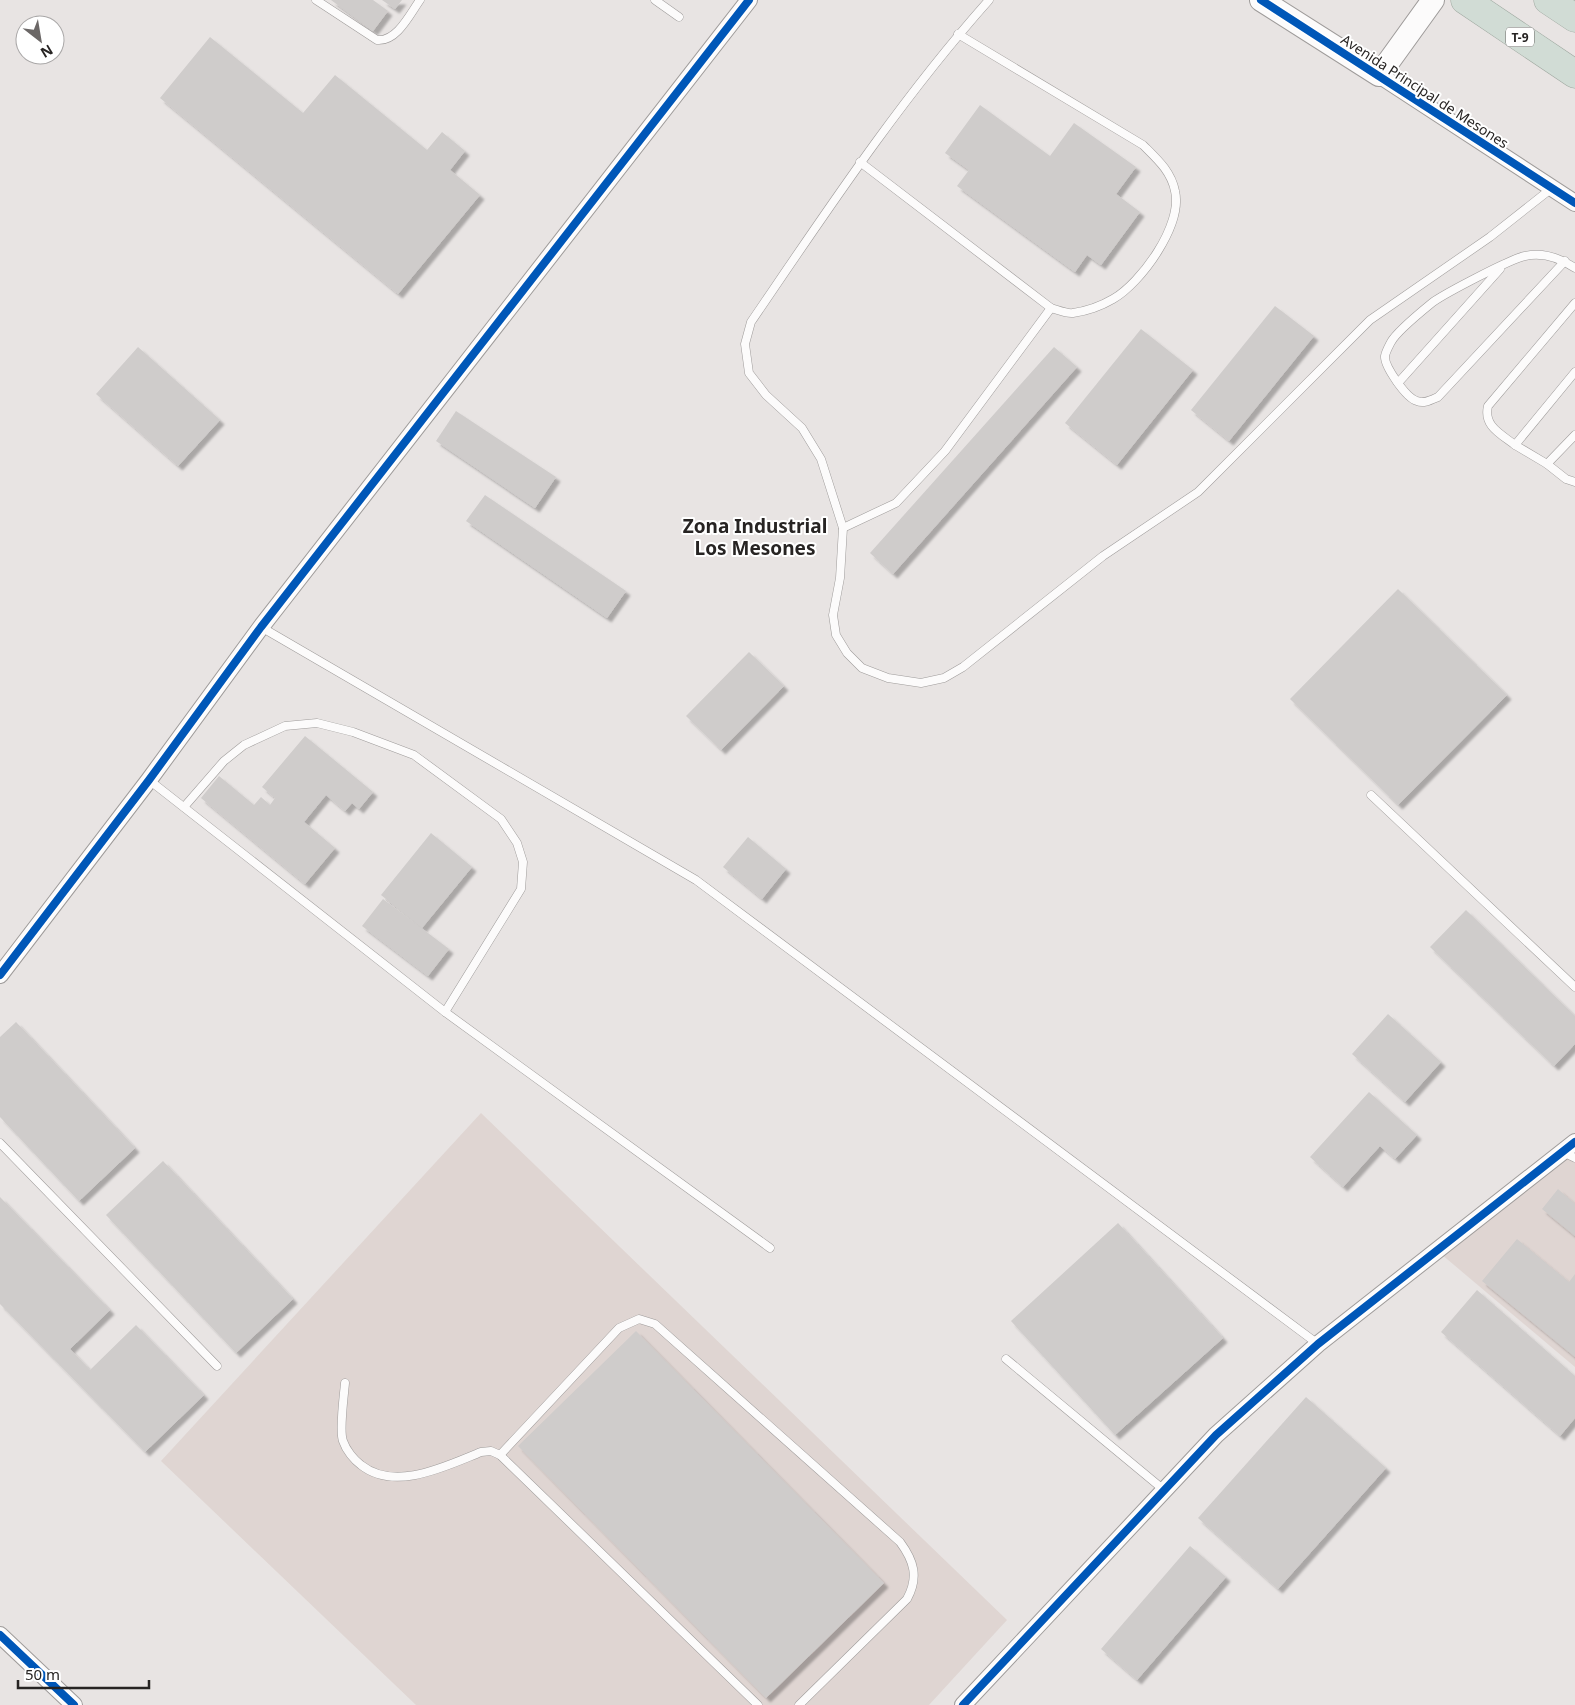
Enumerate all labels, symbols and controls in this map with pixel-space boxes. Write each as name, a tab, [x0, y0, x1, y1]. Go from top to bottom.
north arrow	[15, 15, 65, 65]
road number: T-9	[1506, 28, 1534, 46]
street label: Avenida Principal de Mesones	[1338, 30, 1513, 153]
text: N	[37, 40, 57, 63]
district label: Zona Industrial Los Mesones	[683, 513, 827, 561]
scale bar	[18, 1658, 149, 1690]
text: 50 m	[25, 1664, 60, 1684]

